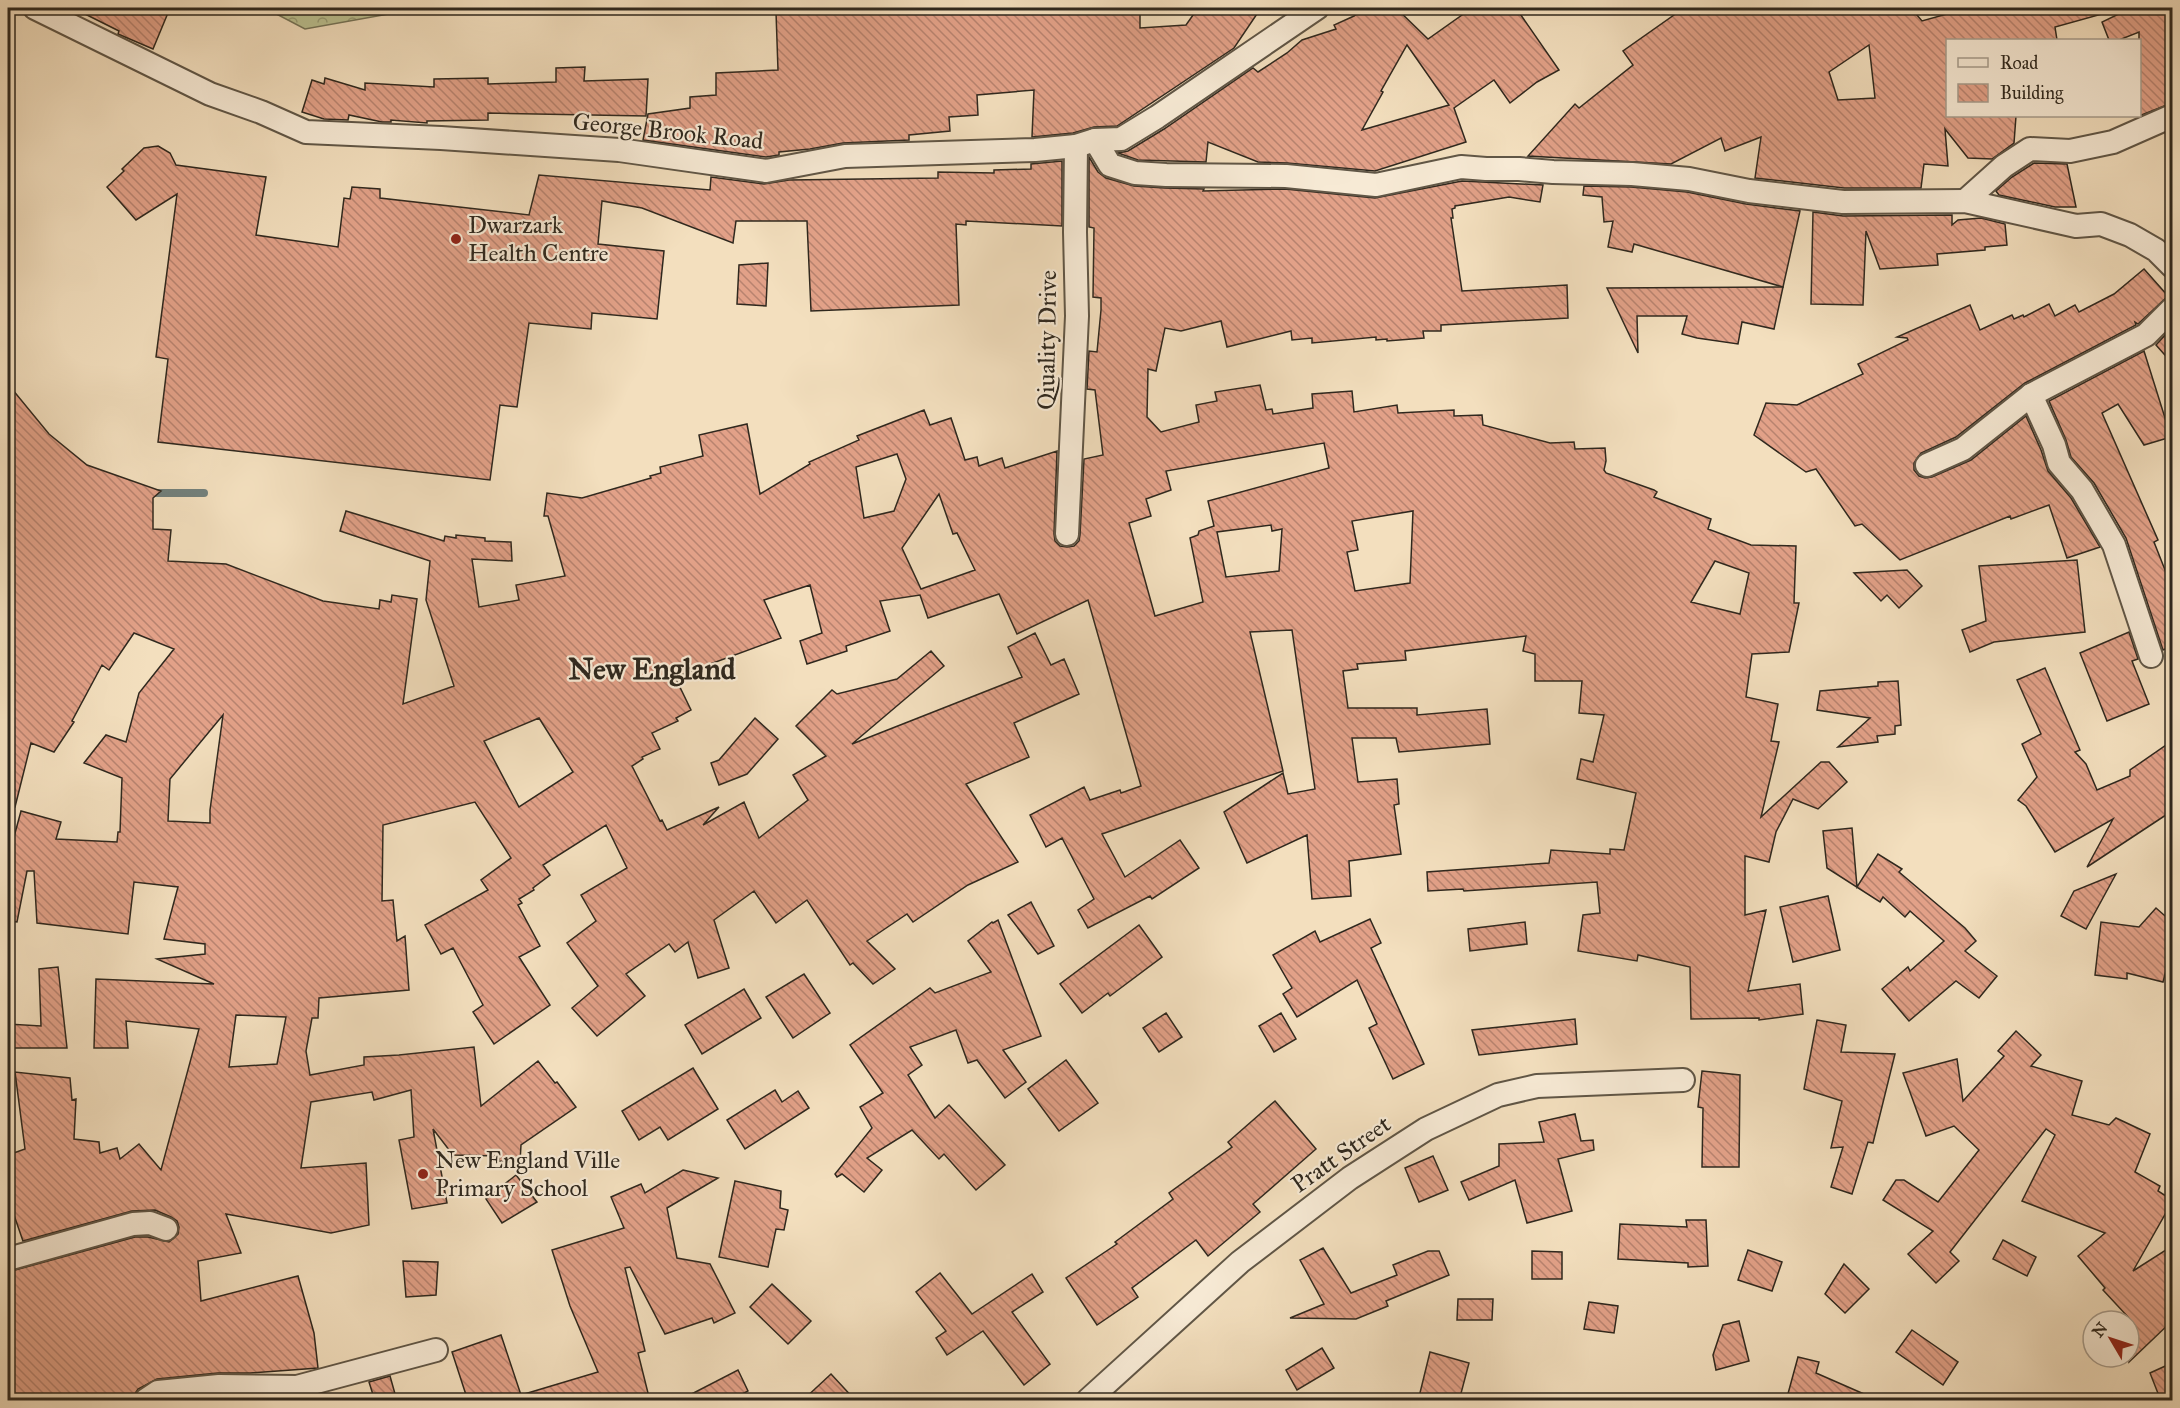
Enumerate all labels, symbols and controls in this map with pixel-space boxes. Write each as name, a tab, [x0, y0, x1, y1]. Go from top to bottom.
legend	[1946, 39, 2141, 117]
text: Road	[2000, 52, 2038, 74]
text: Building	[2000, 82, 2064, 105]
street label: George Brook Road	[571, 106, 765, 156]
place label: Dwarzark Health Centre	[468, 210, 609, 268]
marker: Dwarzark Health Centre	[449, 232, 463, 246]
street label: Qiuality Drive	[1031, 270, 1063, 410]
district label: New England	[568, 651, 737, 687]
street label: Pratt Street	[1285, 1109, 1397, 1199]
place label: New England Ville Primary School	[435, 1145, 620, 1203]
marker: New England Ville Primary School	[416, 1167, 430, 1181]
north arrow	[2081, 1309, 2141, 1369]
text: N	[2088, 1318, 2112, 1341]

